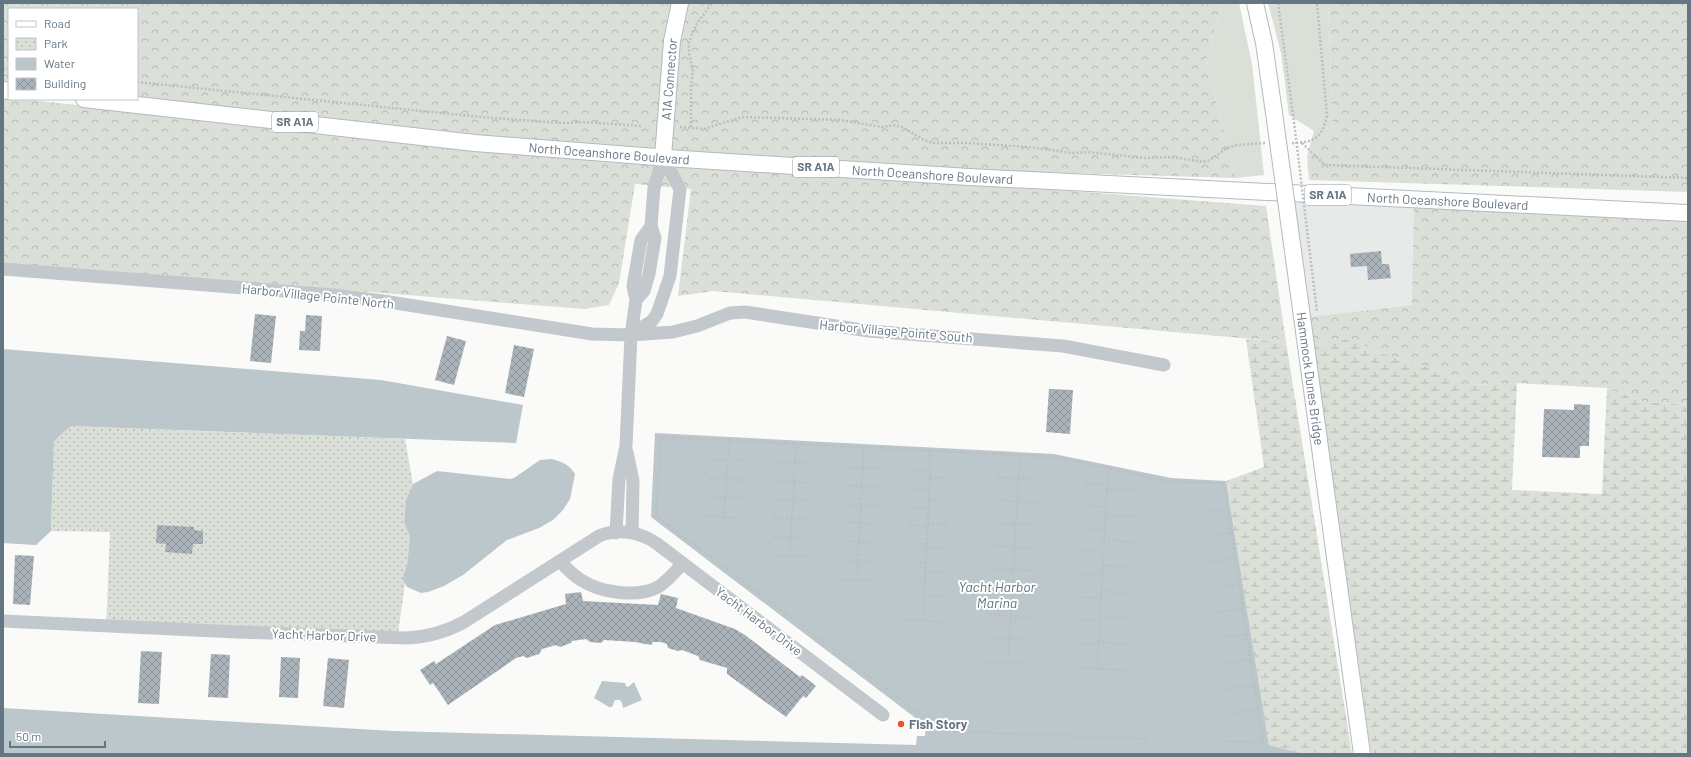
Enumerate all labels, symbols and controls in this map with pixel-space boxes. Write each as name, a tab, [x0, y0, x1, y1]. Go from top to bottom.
legend	[8, 8, 138, 100]
text: Road	[44, 16, 71, 30]
text: Park	[44, 36, 68, 50]
street label: A1A Connector	[658, 37, 680, 121]
text: Water	[44, 56, 76, 70]
text: Building	[44, 76, 86, 90]
road number: SR A1A	[272, 112, 318, 132]
street label: North Oceanshore Boulevard	[528, 139, 690, 167]
road number: SR A1A	[793, 157, 839, 177]
street label: North Oceanshore Boulevard	[851, 162, 1013, 187]
road number: SR A1A	[1305, 185, 1351, 205]
street label: North Oceanshore Boulevard	[1367, 189, 1529, 213]
street label: Harbor Village Pointe North	[241, 280, 395, 312]
street label: Hammock Dunes Bridge	[1293, 311, 1328, 446]
street label: Harbor Village Pointe South	[819, 316, 973, 346]
water label: Yacht Harbor Marina	[958, 578, 1037, 611]
street label: Yacht Harbor Drive	[712, 583, 806, 659]
street label: Yacht Harbor Drive	[271, 625, 377, 645]
place label: Fish Story	[909, 716, 968, 732]
marker: Fish Story	[896, 719, 906, 729]
scale bar	[10, 723, 105, 749]
text: 50 m	[16, 729, 41, 743]

